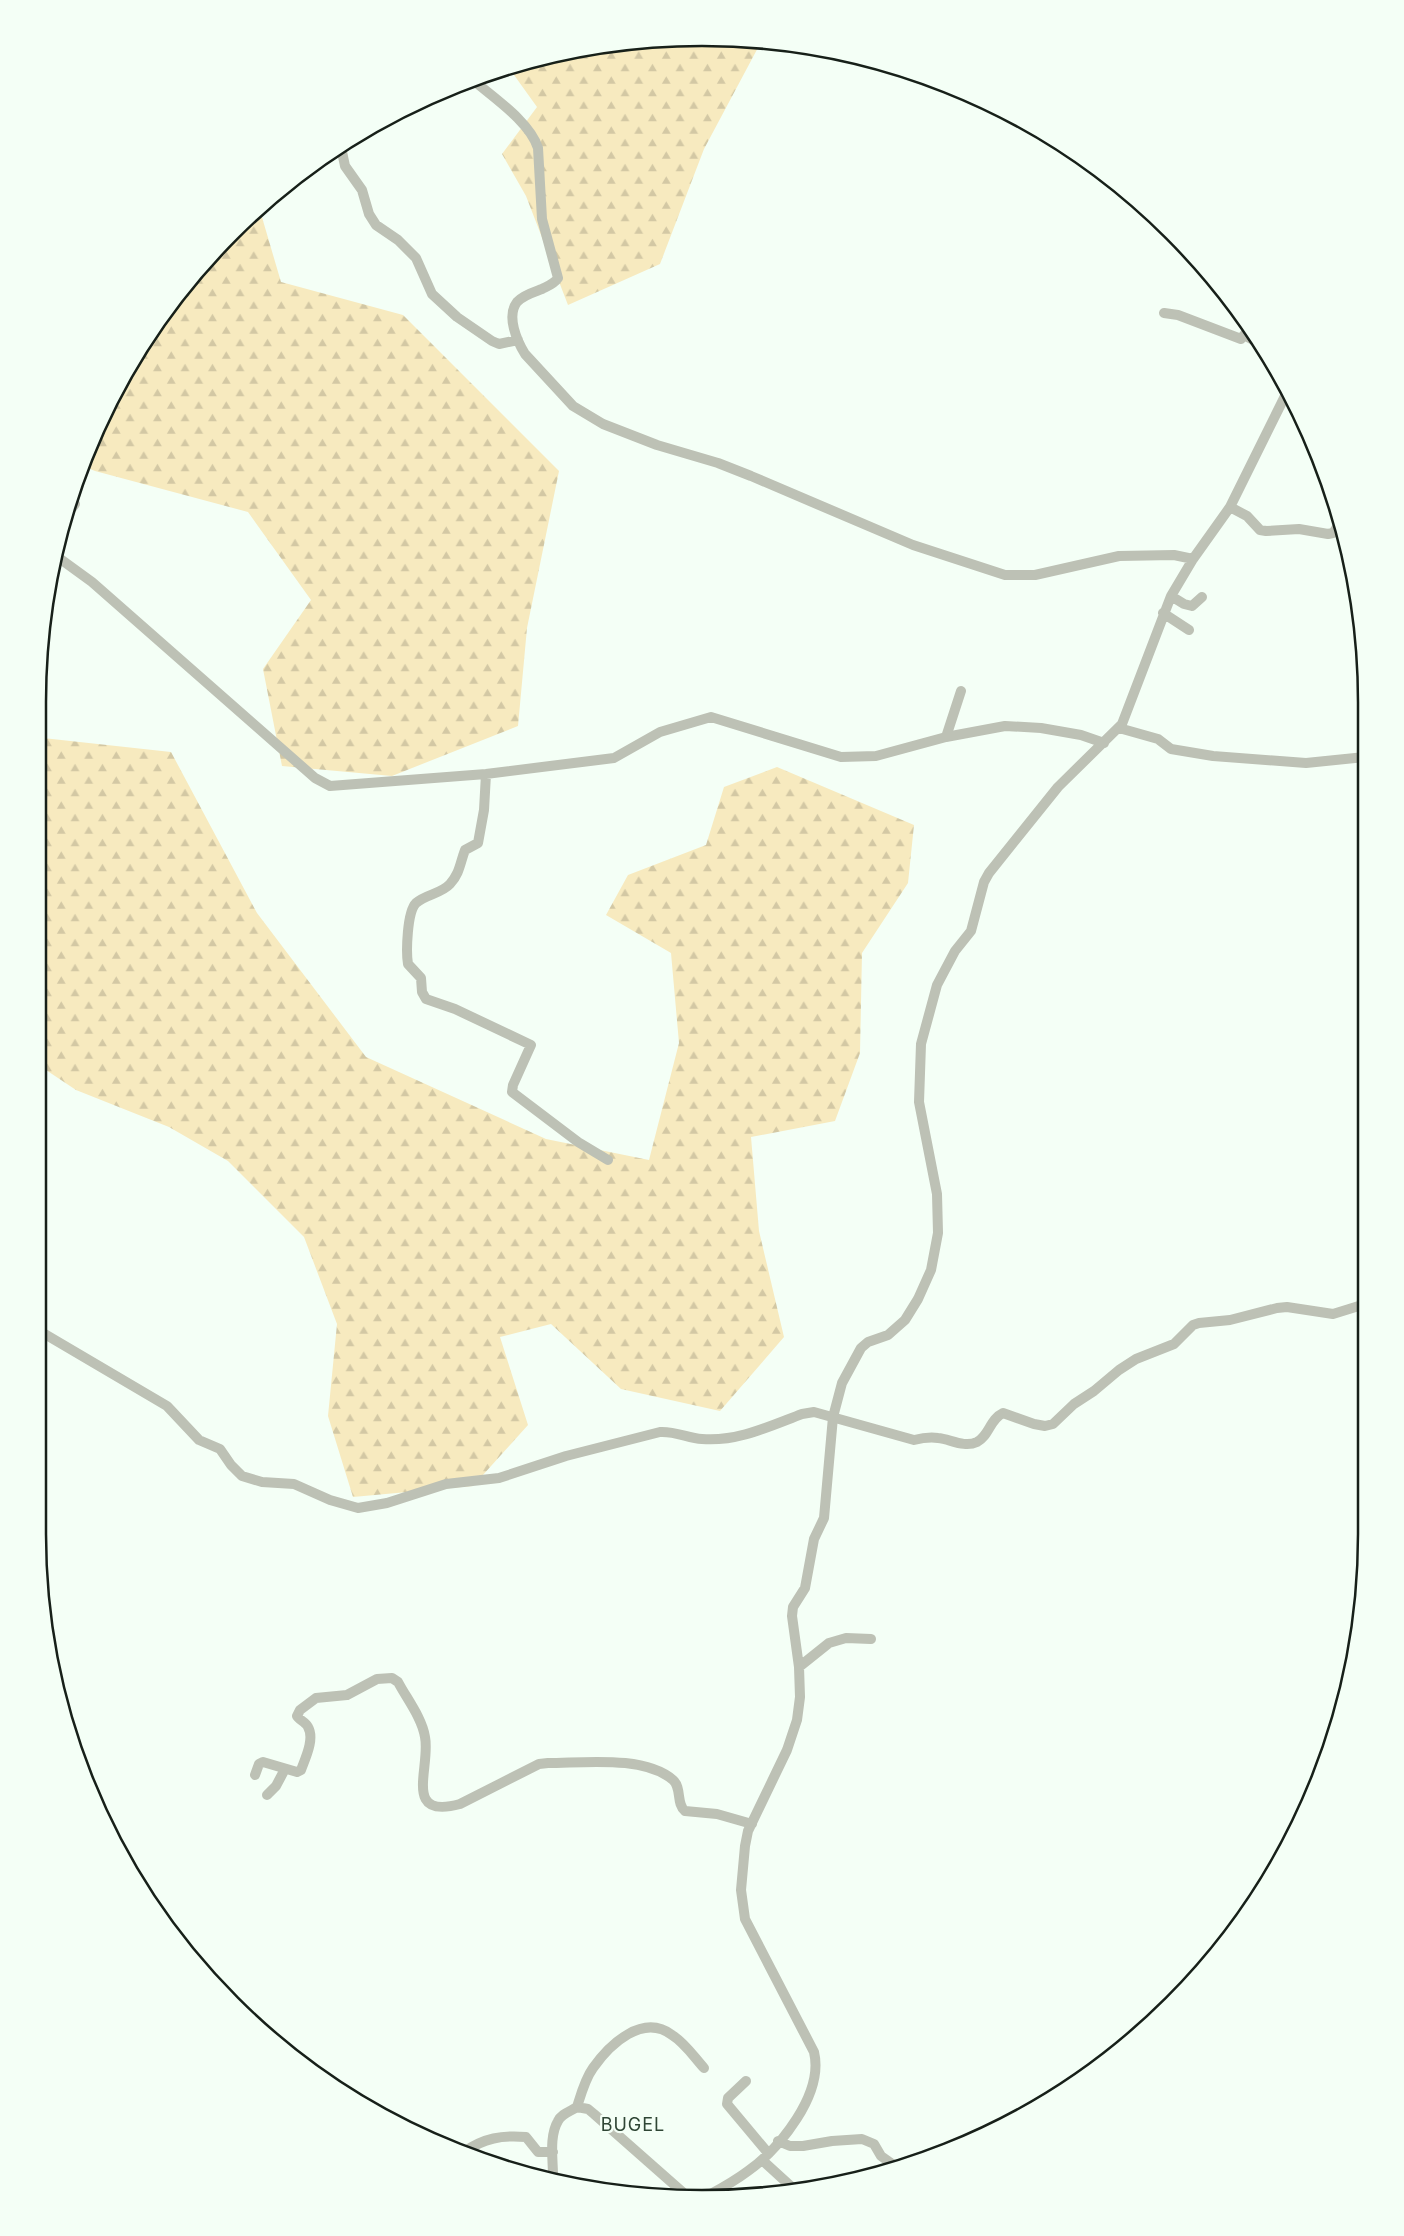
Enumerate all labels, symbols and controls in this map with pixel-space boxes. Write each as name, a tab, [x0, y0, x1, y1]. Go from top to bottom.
district label: BUGEL	[601, 2114, 665, 2135]

